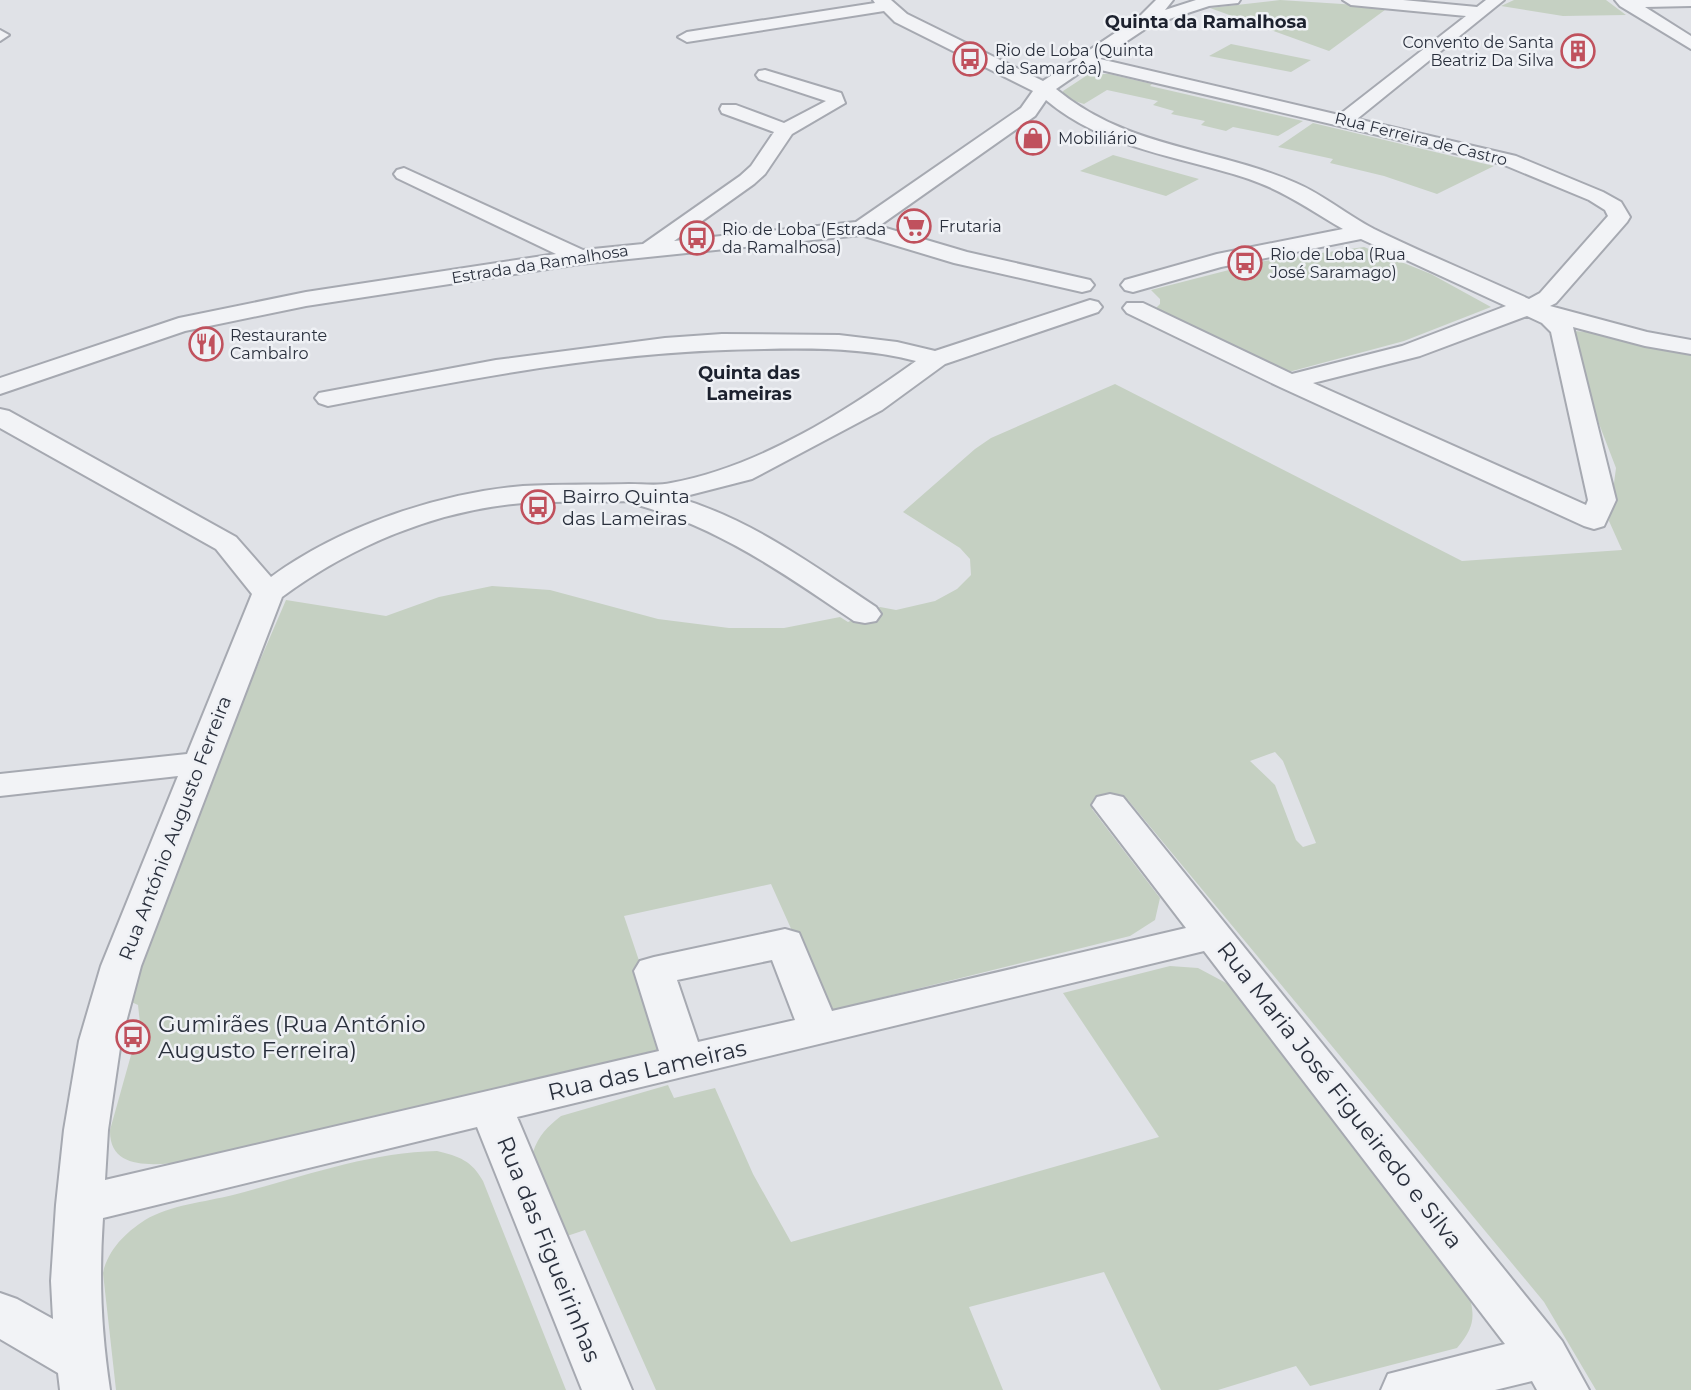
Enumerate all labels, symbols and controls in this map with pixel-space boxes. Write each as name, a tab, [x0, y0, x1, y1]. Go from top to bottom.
district label: Quinta da Ramalhosa	[1105, 11, 1307, 33]
building icon: Convento de Santa Beatriz Da Silva	[1559, 32, 1597, 70]
place label: Convento de Santa Beatriz Da Silva	[1403, 33, 1554, 70]
bus stop icon: Rio de Loba (Quinta da Samarrôa)	[951, 40, 989, 78]
place label: Rio de Loba (Quinta da Samarrôa)	[995, 41, 1154, 78]
street label: Rua Ferreira de Castro	[1333, 108, 1509, 170]
shop icon: Mobiliário	[1014, 119, 1052, 157]
place label: Mobiliário	[1058, 129, 1137, 148]
supermarket icon: Frutaria	[895, 207, 933, 245]
place label: Frutaria	[939, 217, 1002, 236]
bus stop icon: Rio de Loba (Estrada da Ramalhosa)	[678, 219, 716, 257]
place label: Rio de Loba (Estrada da Ramalhosa)	[722, 220, 886, 257]
street label: Estrada da Ramalhosa	[450, 241, 630, 287]
bus stop icon: Rio de Loba (Rua José Saramago)	[1226, 244, 1264, 282]
place label: Rio de Loba (Rua José Saramago)	[1269, 245, 1406, 282]
restaurant icon: Restaurante Cambalro	[187, 325, 225, 363]
place label: Restaurante Cambalro	[230, 326, 327, 363]
district label: Quinta das Lameiras	[698, 362, 801, 405]
place label: Bairro Quinta das Lameiras	[562, 485, 690, 530]
bus stop icon: Bairro Quinta das Lameiras	[519, 488, 557, 526]
street label: Rua António Augusto Ferreira	[114, 693, 236, 963]
street label: Rua Maria José Figueiredo e Silva	[1211, 936, 1469, 1254]
place label: Gumirães (Rua António Augusto Ferreira)	[158, 1010, 426, 1064]
bus stop icon: Gumirães (Rua António Augusto Ferreira)	[114, 1018, 152, 1056]
street label: Rua das Lameiras	[545, 1034, 749, 1106]
street label: Rua das Figueirinhas	[491, 1132, 607, 1366]

